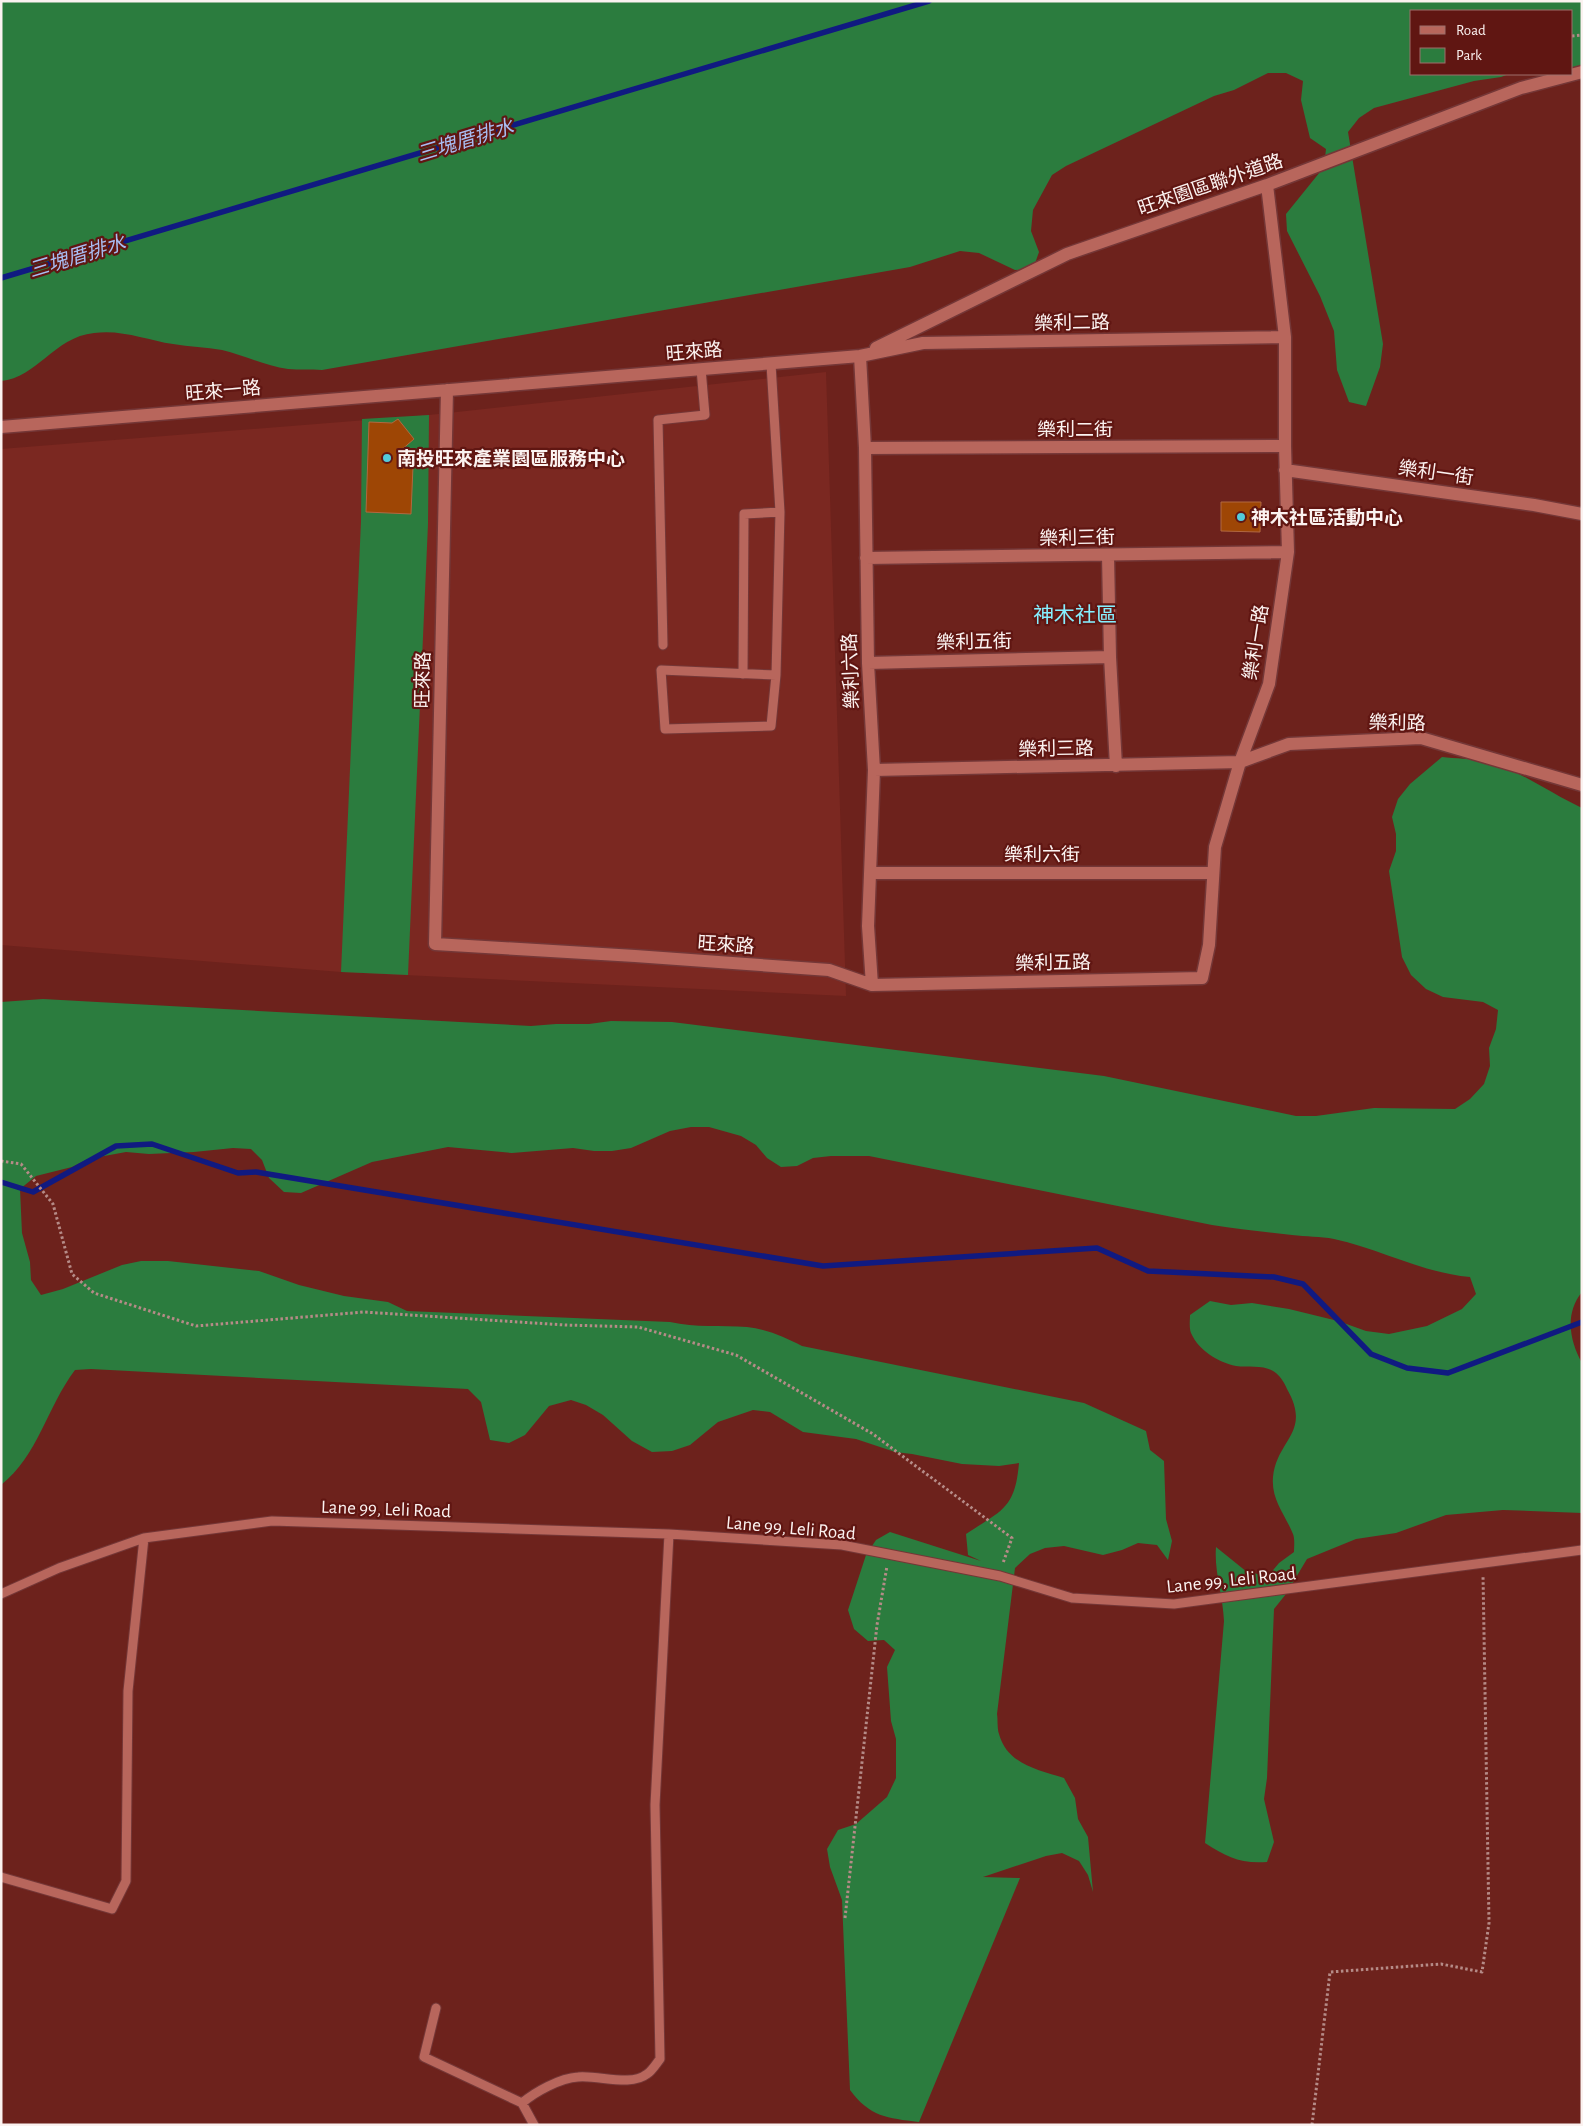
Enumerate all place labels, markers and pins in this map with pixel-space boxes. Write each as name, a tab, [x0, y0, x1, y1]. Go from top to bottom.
place label: 南投旺來產業園區服務中心	[397, 448, 625, 469]
marker: 南投旺來產業園區服務中心	[381, 452, 393, 464]
place label: 神木社區活動中心	[1251, 507, 1403, 528]
marker: 神木社區活動中心	[1235, 511, 1247, 523]

